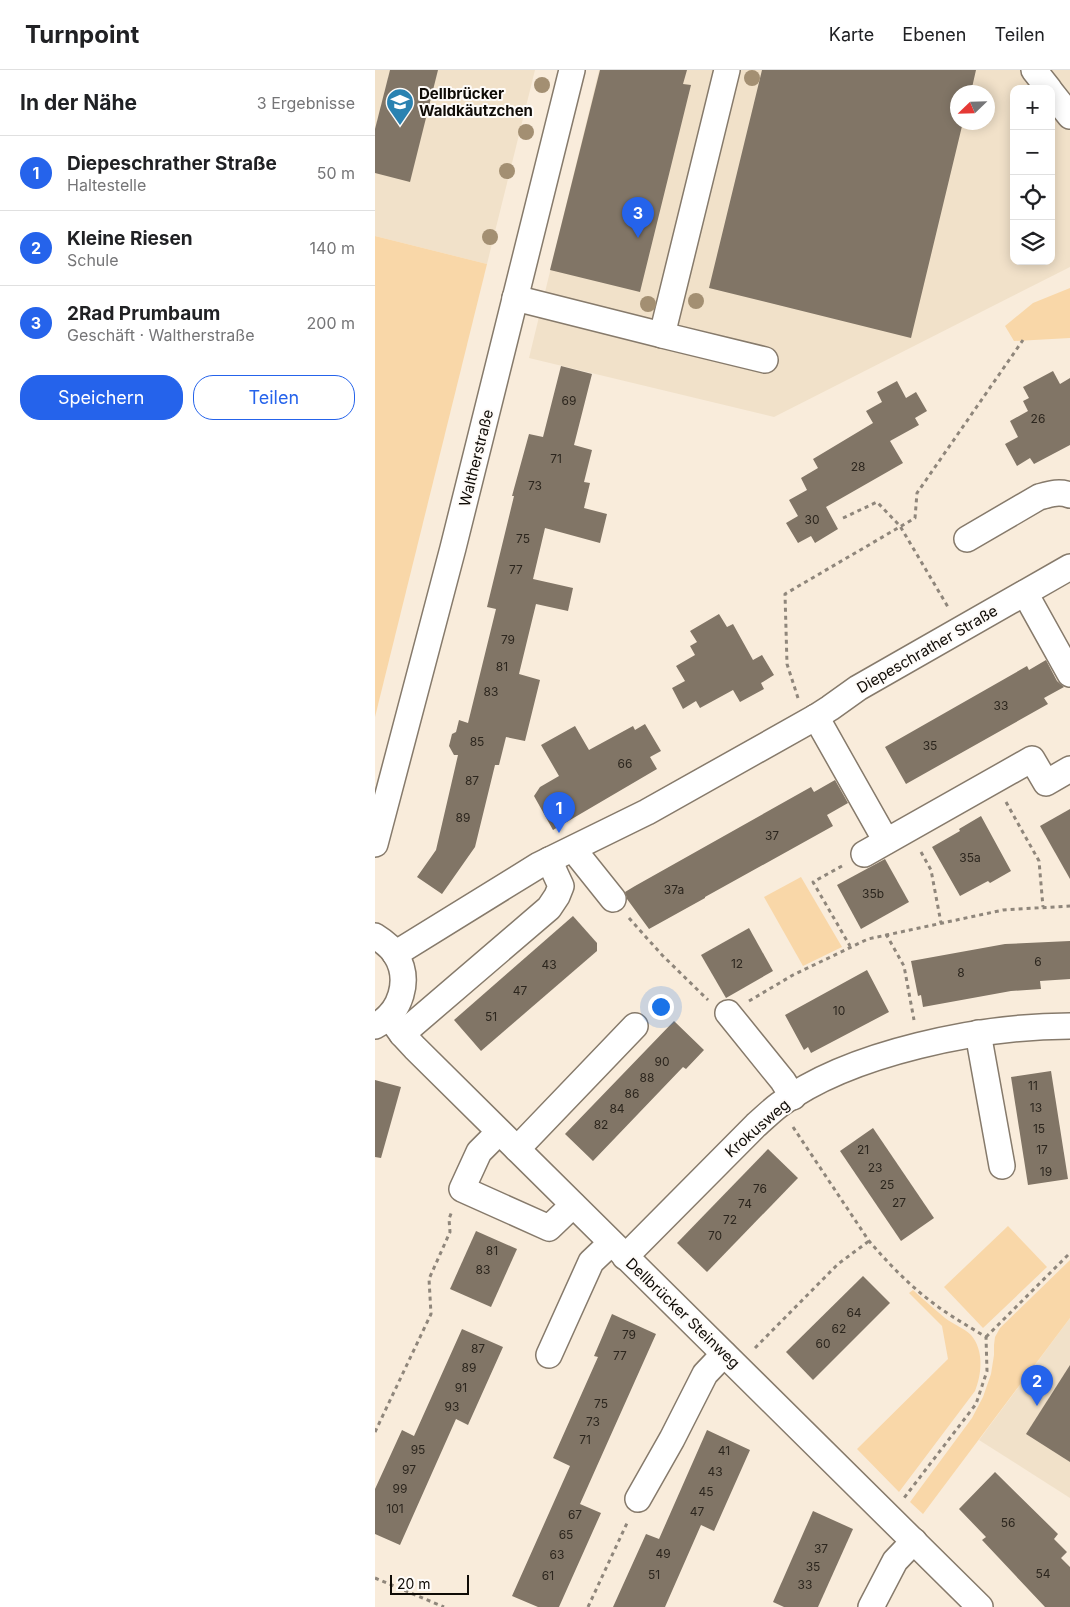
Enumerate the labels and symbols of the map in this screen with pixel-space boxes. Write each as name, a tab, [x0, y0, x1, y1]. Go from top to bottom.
place label: Dellbrücker Waldkäutzchen	[419, 84, 533, 120]
north arrow	[950, 85, 995, 130]
school or university icon: Dellbrücker Waldkäutzchen	[385, 87, 415, 126]
pin: 3	[622, 197, 654, 238]
house number: 69	[562, 393, 576, 408]
street label: Waltherstraße	[455, 407, 497, 509]
house number: 26	[1031, 411, 1045, 426]
house number: 71	[550, 451, 562, 466]
house number: 28	[851, 459, 865, 474]
house number: 73	[528, 478, 542, 493]
house number: 30	[805, 512, 819, 527]
house number: 75	[516, 531, 530, 546]
house number: 77	[509, 562, 523, 577]
street label: Diepeschrather Straße	[853, 601, 1001, 697]
house number: 79	[501, 632, 515, 647]
house number: 81	[496, 659, 508, 674]
house number: 83	[484, 684, 498, 699]
house number: 33	[994, 698, 1008, 713]
house number: 85	[470, 734, 484, 749]
house number: 35	[923, 738, 937, 753]
house number: 66	[618, 756, 632, 771]
house number: 87	[465, 773, 479, 788]
pin: 1	[543, 792, 575, 833]
house number: 89	[456, 810, 470, 825]
house number: 37	[765, 828, 779, 843]
house number: 35a	[959, 850, 981, 865]
house number: 37a	[664, 882, 684, 897]
house number: 35b	[862, 886, 884, 901]
house number: 6	[1034, 954, 1042, 969]
house number: 12	[731, 956, 743, 971]
house number: 43	[541, 957, 557, 972]
house number: 8	[957, 965, 965, 980]
house number: 47	[513, 983, 527, 998]
your location	[648, 994, 674, 1020]
house number: 10	[833, 1003, 845, 1018]
house number: 51	[485, 1009, 497, 1024]
house number: 90	[654, 1054, 670, 1069]
house number: 88	[640, 1070, 654, 1085]
house number: 11	[1028, 1078, 1038, 1093]
house number: 86	[625, 1086, 639, 1101]
street label: Krokusweg	[721, 1095, 793, 1161]
house number: 13	[1030, 1100, 1042, 1115]
house number: 84	[609, 1101, 625, 1116]
house number: 82	[594, 1117, 608, 1132]
house number: 15	[1033, 1121, 1045, 1136]
house number: 21	[857, 1142, 869, 1157]
house number: 17	[1036, 1142, 1048, 1157]
house number: 23	[868, 1160, 882, 1175]
house number: 19	[1040, 1164, 1052, 1179]
house number: 25	[880, 1177, 894, 1192]
house number: 76	[753, 1181, 767, 1196]
house number: 27	[892, 1195, 906, 1210]
house number: 74	[738, 1196, 752, 1211]
house number: 72	[723, 1212, 737, 1227]
house number: 70	[708, 1228, 722, 1243]
house number: 81	[486, 1243, 498, 1258]
street label: Dellbrücker Steinweg	[622, 1254, 744, 1372]
house number: 83	[476, 1262, 490, 1277]
house number: 64	[846, 1305, 862, 1320]
house number: 62	[832, 1321, 846, 1336]
house number: 79	[622, 1327, 636, 1342]
house number: 60	[815, 1336, 831, 1351]
house number: 87	[471, 1341, 485, 1356]
house number: 77	[613, 1348, 627, 1363]
house number: 89	[462, 1360, 476, 1375]
pin: 2	[1021, 1365, 1053, 1406]
house number: 91	[455, 1380, 467, 1395]
house number: 75	[594, 1396, 608, 1411]
house number: 93	[445, 1399, 459, 1414]
house number: 73	[586, 1414, 600, 1429]
house number: 71	[579, 1432, 591, 1447]
house number: 95	[411, 1442, 425, 1457]
house number: 41	[718, 1443, 730, 1458]
house number: 97	[402, 1462, 416, 1477]
house number: 43	[707, 1464, 723, 1479]
house number: 99	[393, 1481, 407, 1496]
house number: 45	[698, 1484, 714, 1499]
house number: 101	[386, 1501, 404, 1516]
house number: 47	[690, 1504, 704, 1519]
house number: 67	[568, 1507, 582, 1522]
house number: 56	[1001, 1515, 1015, 1530]
house number: 65	[559, 1527, 573, 1542]
house number: 37	[814, 1541, 828, 1556]
house number: 49	[655, 1546, 671, 1561]
house number: 63	[550, 1547, 564, 1562]
house number: 35	[806, 1559, 820, 1574]
house number: 54	[1035, 1566, 1051, 1581]
house number: 51	[648, 1567, 660, 1582]
house number: 61	[542, 1568, 554, 1583]
scale bar	[390, 1572, 469, 1595]
house number: 33	[798, 1577, 812, 1592]

